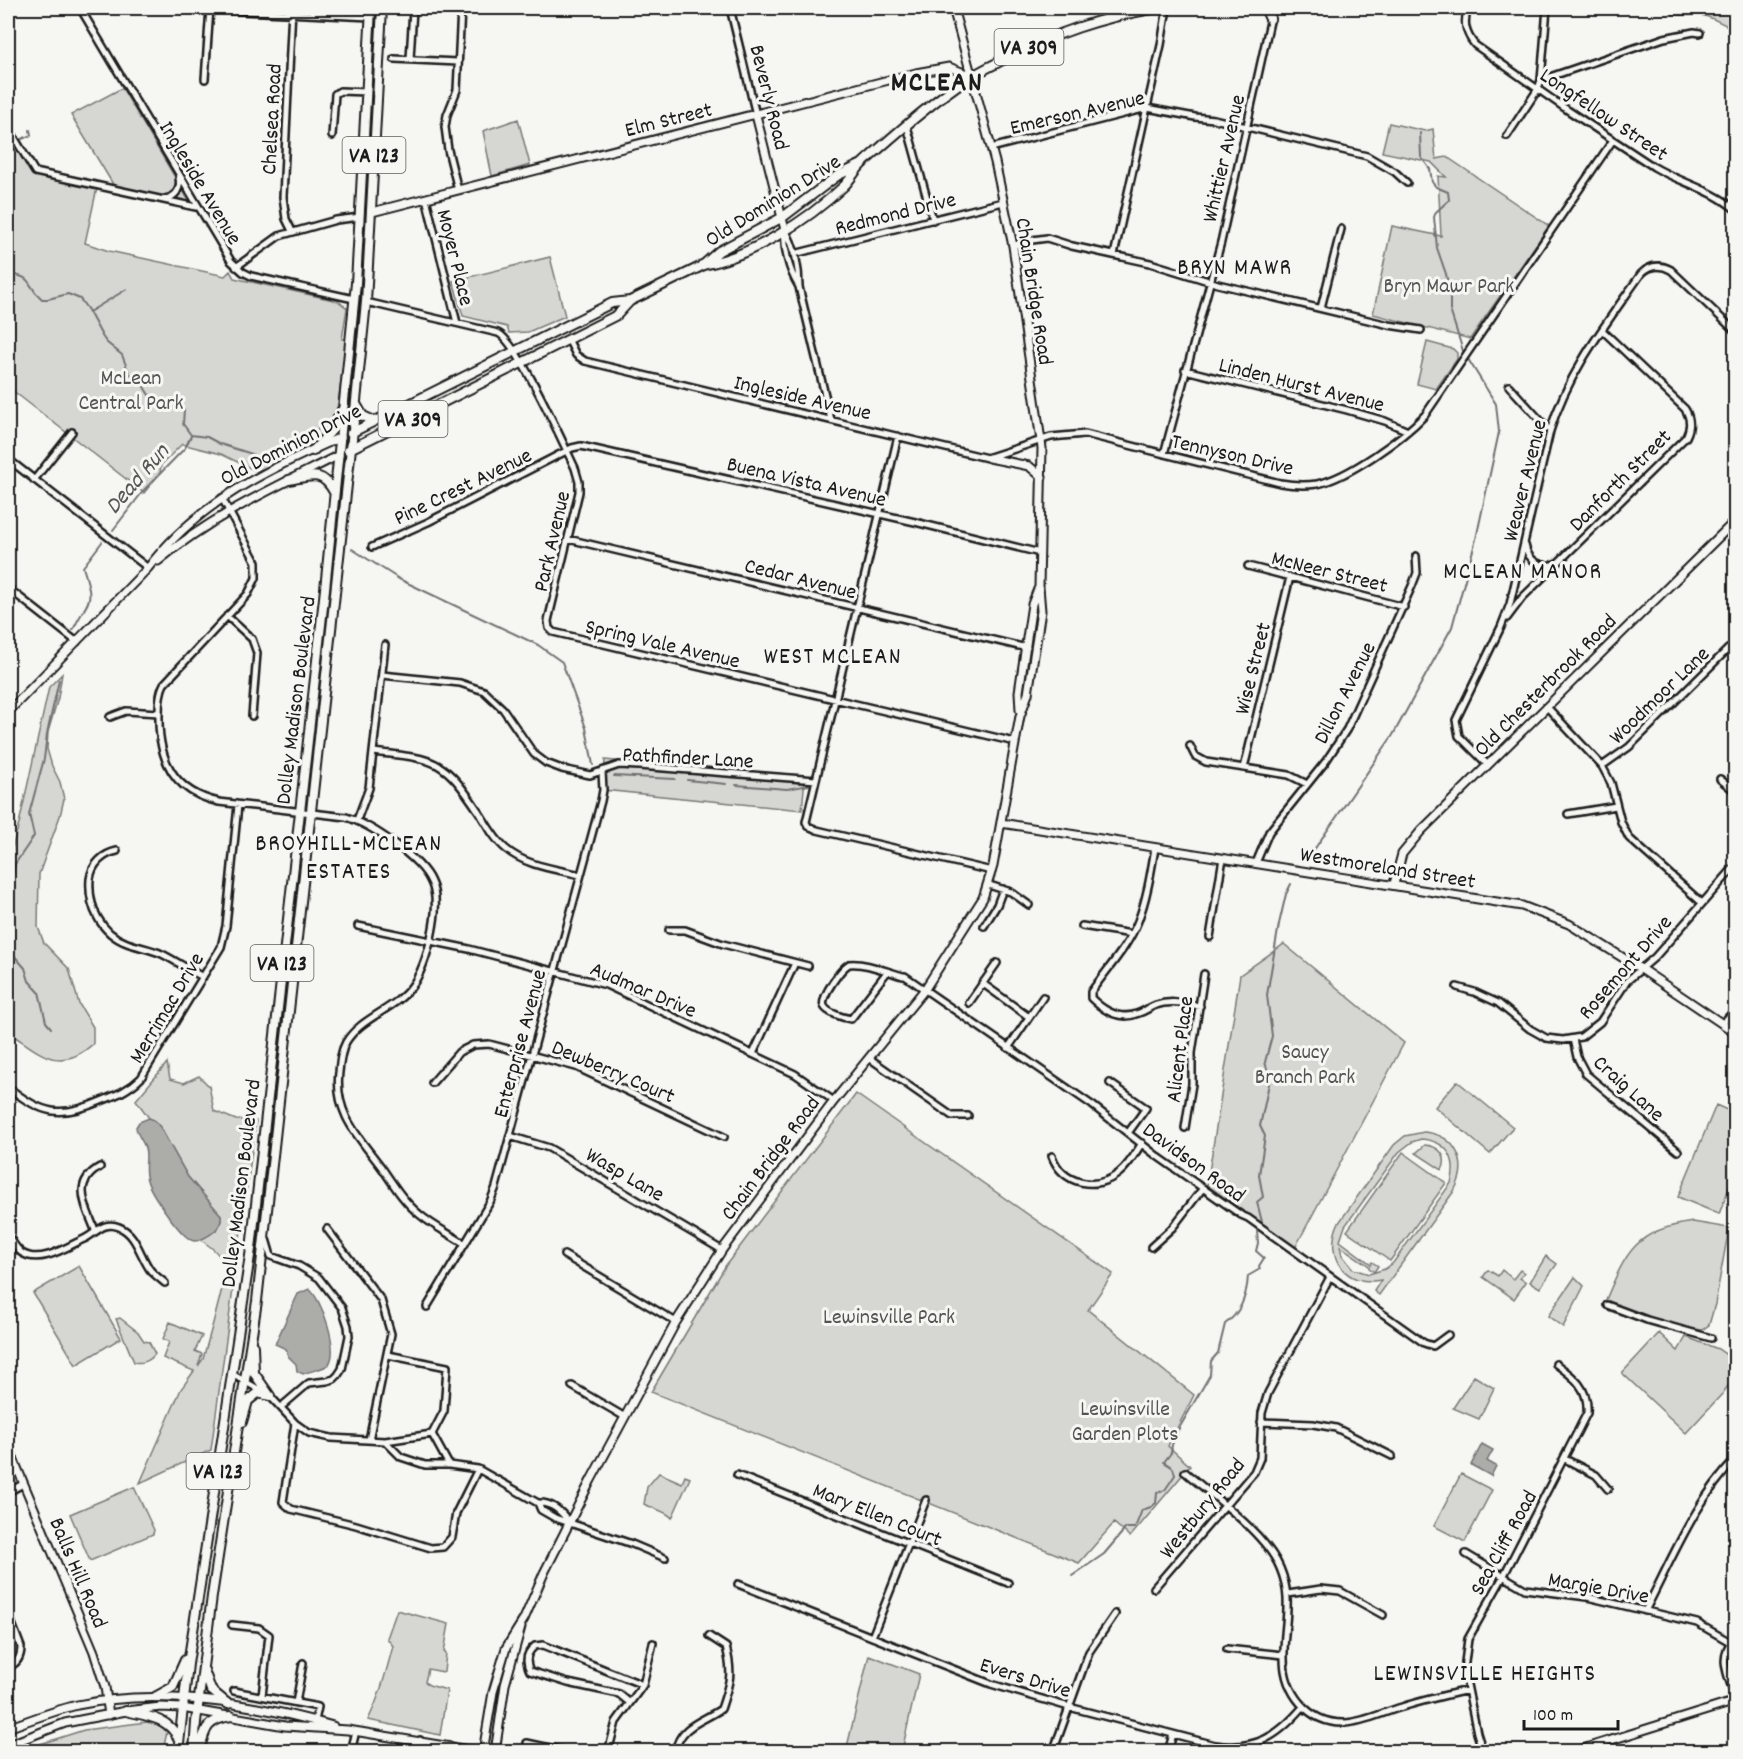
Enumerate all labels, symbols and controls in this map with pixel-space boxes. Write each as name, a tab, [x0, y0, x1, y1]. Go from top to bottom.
road number: VA 309	[994, 29, 1064, 65]
street label: Beverly Road	[740, 42, 796, 154]
street label: Longfellow Street	[1533, 61, 1673, 170]
street label: Chelsea Road	[255, 63, 292, 176]
district label: MCLEAN	[891, 65, 983, 105]
street label: Emerson Avenue	[1007, 84, 1148, 145]
street label: Whittier Avenue	[1196, 92, 1255, 226]
street label: Elm Street	[622, 96, 716, 147]
street label: Ingleside Avenue	[150, 116, 248, 252]
road number: VA 123	[342, 137, 406, 173]
street label: Old Dominion Drive	[700, 148, 848, 256]
street label: Redmond Drive	[832, 185, 960, 245]
street label: Moyer Place	[427, 206, 481, 309]
street label: Chain Bridge Road	[1006, 216, 1060, 368]
district label: BRYN MAWR	[1177, 252, 1293, 286]
park label: Bryn Mawr Park	[1384, 272, 1514, 303]
street label: Linden Hurst Avenue	[1215, 351, 1387, 422]
park label: McLean Central Park	[78, 364, 184, 420]
street label: Ingleside Avenue	[730, 369, 874, 430]
street label: Old Dominion Drive	[215, 397, 368, 495]
road number: VA 309	[378, 401, 448, 437]
street label: Weaver Avenue	[1496, 417, 1557, 545]
street label: Danforth Street	[1563, 423, 1680, 540]
street label: Tennyson Drive	[1168, 427, 1296, 486]
water label: Dead Run	[98, 436, 179, 523]
street label: Pine Crest Avenue	[389, 441, 538, 535]
street label: Buena Vista Avenue	[723, 450, 889, 517]
street label: Park Avenue	[527, 488, 580, 595]
street label: McNeer Street	[1268, 544, 1390, 603]
street label: Cedar Avenue	[741, 551, 859, 609]
district label: MCLEAN MANOR	[1443, 556, 1603, 590]
street label: Dolley Madison Boulevard	[269, 594, 326, 806]
street label: Old Chesterbrook Road	[1468, 608, 1625, 765]
street label: Spring Vale Avenue	[582, 613, 743, 678]
street label: Wise Street	[1228, 619, 1281, 718]
street label: Dillon Avenue	[1307, 637, 1385, 750]
street label: Woodmoor Lane	[1603, 640, 1718, 753]
district label: WEST MCLEAN	[764, 641, 902, 675]
street label: Pathfinder Lane	[622, 741, 754, 778]
district label: BROYHILL-MCLEAN ESTATES	[255, 828, 443, 890]
street label: Westmoreland Street	[1298, 840, 1477, 899]
street label: Rosemont Drive	[1572, 909, 1681, 1028]
road number: VA 123	[250, 945, 314, 981]
street label: Merrimac Drive	[123, 947, 213, 1070]
street label: Audmar Drive	[585, 955, 701, 1028]
street label: Enterprise Avenue	[487, 966, 556, 1122]
street label: Alicent Place	[1160, 994, 1203, 1105]
street label: Dewberry Court	[546, 1033, 679, 1113]
park label: Saucy Branch Park	[1255, 1038, 1355, 1094]
street label: Craig Lane	[1585, 1049, 1670, 1130]
street label: Dolley Madison Boulevard	[214, 1077, 271, 1289]
street label: Chain Bridge Road	[715, 1090, 829, 1228]
street label: Davidson Road	[1135, 1116, 1251, 1212]
street label: Wasp Lane	[579, 1141, 669, 1211]
park label: Lewinsville Park	[823, 1303, 955, 1334]
park label: Lewinsville Garden Plots	[1071, 1395, 1179, 1451]
street label: Westbury Road	[1153, 1452, 1254, 1566]
road number: VA 123	[186, 1453, 250, 1489]
street label: Mary Ellen Court	[807, 1476, 946, 1556]
street label: Sea Cliff Road	[1463, 1485, 1547, 1602]
street label: Balls Hill Road	[40, 1513, 114, 1633]
street label: Margie Drive	[1545, 1565, 1651, 1614]
street label: Evers Drive	[976, 1651, 1074, 1708]
district label: LEWINSVILLE HEIGHTS	[1373, 1658, 1597, 1692]
scale bar	[1524, 1693, 1618, 1731]
text: 100 m	[1533, 1704, 1573, 1729]

